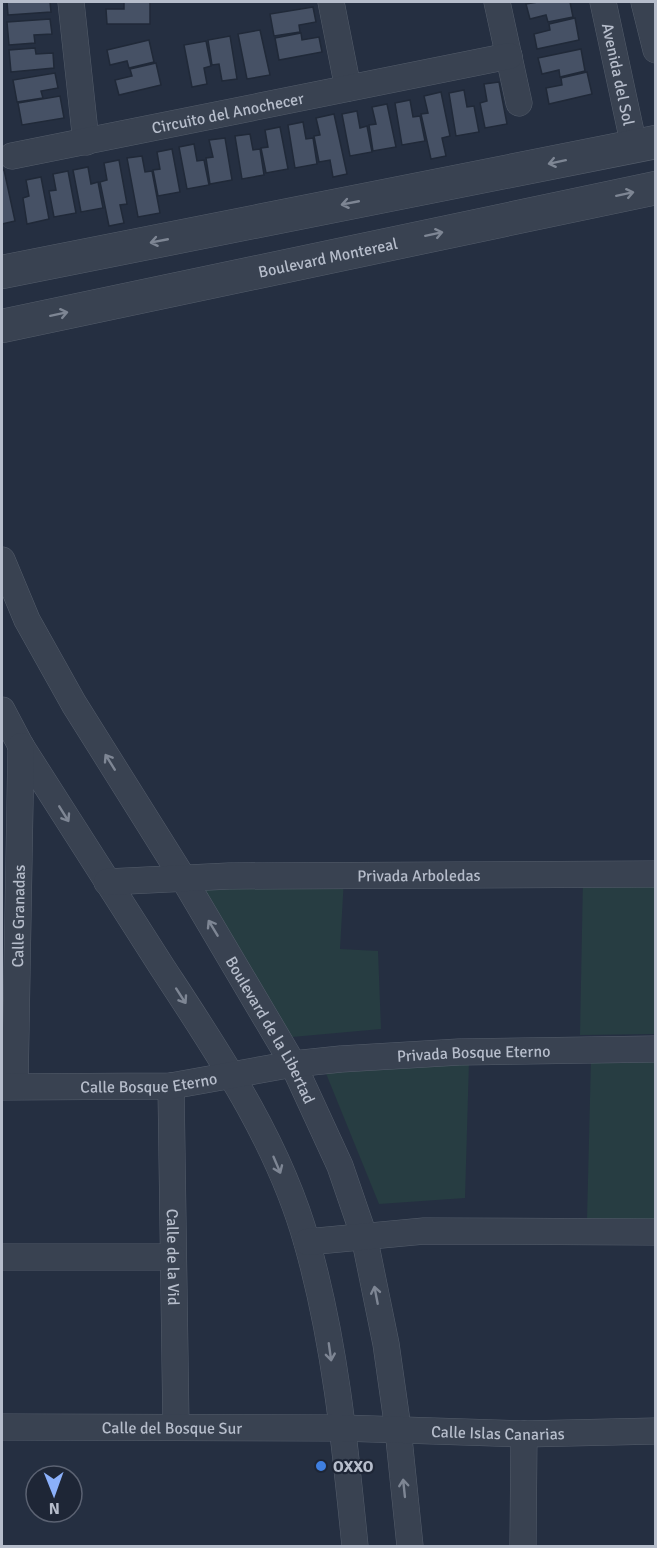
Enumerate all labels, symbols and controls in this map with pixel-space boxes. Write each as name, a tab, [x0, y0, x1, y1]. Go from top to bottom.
street label: Avenida del Sol	[597, 21, 638, 128]
street label: Circuito del Anochecer	[150, 89, 306, 139]
one-way arrow	[548, 157, 567, 168]
one-way arrow	[615, 188, 635, 199]
one-way arrow	[341, 198, 361, 209]
one-way arrow	[424, 228, 444, 239]
street label: Boulevard Montereal	[256, 234, 400, 283]
one-way arrow	[150, 236, 169, 247]
one-way arrow	[48, 308, 68, 319]
one-way arrow	[104, 754, 116, 771]
one-way arrow	[58, 805, 70, 822]
street label: Calle Granadas	[8, 864, 30, 968]
street label: Privada Arboledas	[357, 866, 481, 886]
one-way arrow	[206, 920, 218, 937]
street label: Boulevard de la Libertad	[221, 953, 319, 1107]
one-way arrow	[174, 987, 187, 1004]
street label: Privada Bosque Eterno	[396, 1042, 551, 1067]
street label: Calle Bosque Eterno	[80, 1069, 219, 1098]
one-way arrow	[272, 1155, 283, 1173]
street label: Calle de la Vid	[162, 1208, 183, 1306]
one-way arrow	[370, 1286, 381, 1306]
one-way arrow	[325, 1341, 336, 1361]
street label: Calle del Bosque Sur	[102, 1418, 242, 1439]
street label: Calle Islas Canarias	[431, 1422, 565, 1445]
place label: OXXO	[333, 1457, 374, 1477]
marker: OXXO	[314, 1459, 328, 1473]
north arrow	[24, 1464, 84, 1524]
one-way arrow	[398, 1479, 409, 1499]
text: N	[49, 1498, 60, 1518]

